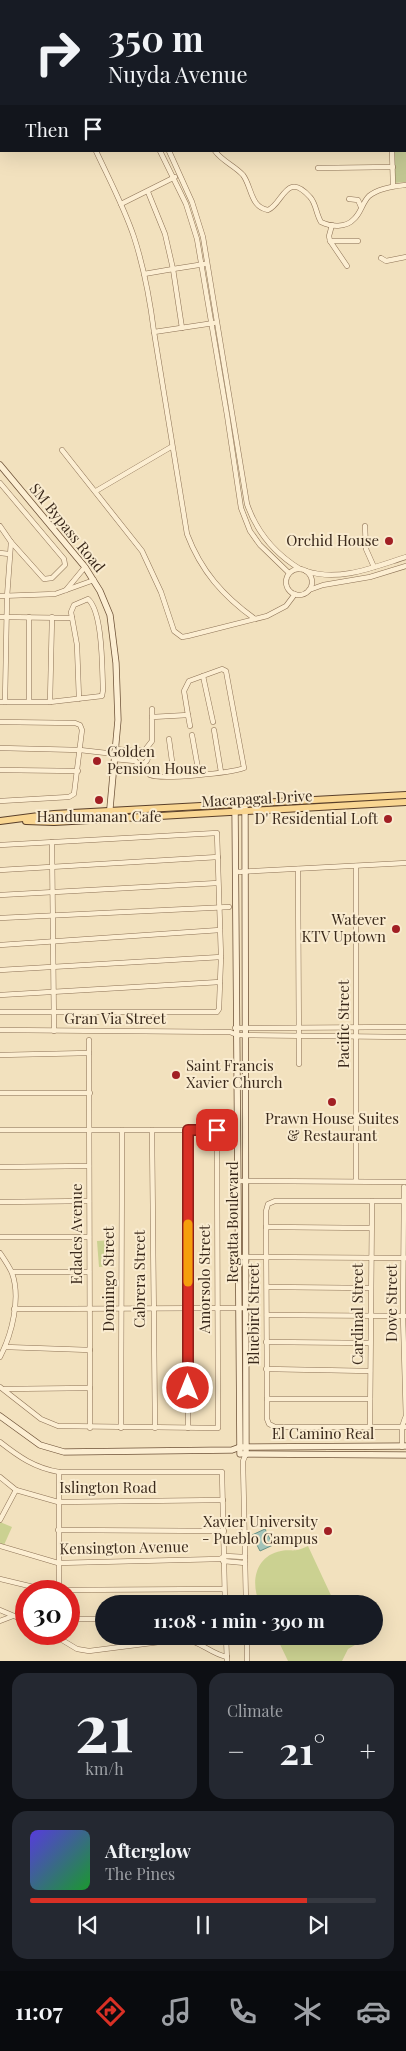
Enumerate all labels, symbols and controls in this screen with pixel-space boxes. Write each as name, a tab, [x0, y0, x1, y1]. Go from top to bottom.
text: 350 m	[108, 14, 204, 61]
icon: right	[25, 20, 90, 85]
text: Nuyda Avenue	[108, 59, 248, 89]
icon: arrive	[79, 115, 107, 143]
text: Then	[25, 116, 69, 142]
street label: SM Bypass Road	[26, 479, 110, 576]
place label: Orchid House	[286, 530, 379, 550]
marker: Orchid House	[383, 535, 395, 547]
place label: Golden Pension House	[107, 741, 206, 778]
marker: Golden Pension House	[91, 755, 103, 767]
street label: Macapagal Drive	[201, 785, 313, 811]
marker: Handumanan Cafe	[93, 794, 105, 806]
place label: Handumanan Cafe	[36, 806, 162, 826]
place label: D' Residential Loft	[255, 808, 379, 828]
marker: D' Residential Loft	[382, 813, 394, 825]
place label: Watever KTV Uptown	[302, 909, 386, 946]
marker: Watever KTV Uptown	[390, 923, 402, 935]
street label: Pacific Street	[333, 979, 353, 1068]
street label: Gran Via Street	[64, 1008, 166, 1028]
place label: Saint Francis Xavier Church	[186, 1055, 283, 1092]
marker: Saint Francis Xavier Church	[170, 1069, 182, 1081]
marker: Prawn House Suites & Restaurant	[326, 1096, 338, 1108]
place label: Prawn House Suites & Restaurant	[265, 1108, 399, 1145]
pin	[196, 1109, 238, 1151]
icon: arrive	[203, 1116, 231, 1144]
street label: Regatta Boulevard	[222, 1161, 242, 1283]
street label: Edades Avenue	[66, 1183, 86, 1285]
street label: Amorsolo Street	[194, 1224, 214, 1334]
street label: Domingo Street	[98, 1226, 118, 1332]
street label: Cabrera Street	[129, 1229, 149, 1328]
street label: Bluebird Street	[243, 1262, 263, 1365]
street label: Cardinal Street	[347, 1262, 367, 1365]
street label: Dove Street	[381, 1263, 401, 1342]
position arrow	[161, 1361, 213, 1413]
street label: El Camino Real	[272, 1423, 374, 1443]
street label: Islington Road	[59, 1477, 157, 1497]
place label: Xavier University - Pueblo Campus	[202, 1511, 318, 1548]
marker: Xavier University - Pueblo Campus	[322, 1525, 334, 1537]
street label: Kensington Avenue	[59, 1536, 189, 1558]
speed limit sign: 30	[15, 1580, 80, 1645]
text: 11:08 · 1 min · 390 m	[153, 1607, 325, 1633]
text: 21	[75, 1682, 134, 1768]
text: Climate	[227, 1700, 283, 1721]
text: 21°	[279, 1724, 325, 1775]
text: −	[227, 1732, 245, 1769]
text: +	[360, 1732, 376, 1769]
text: km/h	[85, 1758, 124, 1779]
text: Afterglow	[105, 1837, 191, 1863]
text: The Pines	[105, 1863, 175, 1884]
icon: previous	[74, 1911, 102, 1939]
icon: pause	[189, 1911, 217, 1939]
icon: next	[304, 1911, 332, 1939]
icon: directions	[93, 1994, 128, 2029]
icon: music	[159, 1994, 194, 2029]
icon: phone	[225, 1994, 260, 2029]
icon: climate	[290, 1994, 325, 2029]
icon: car	[356, 1994, 391, 2029]
text: 11:07	[15, 1996, 63, 2026]

